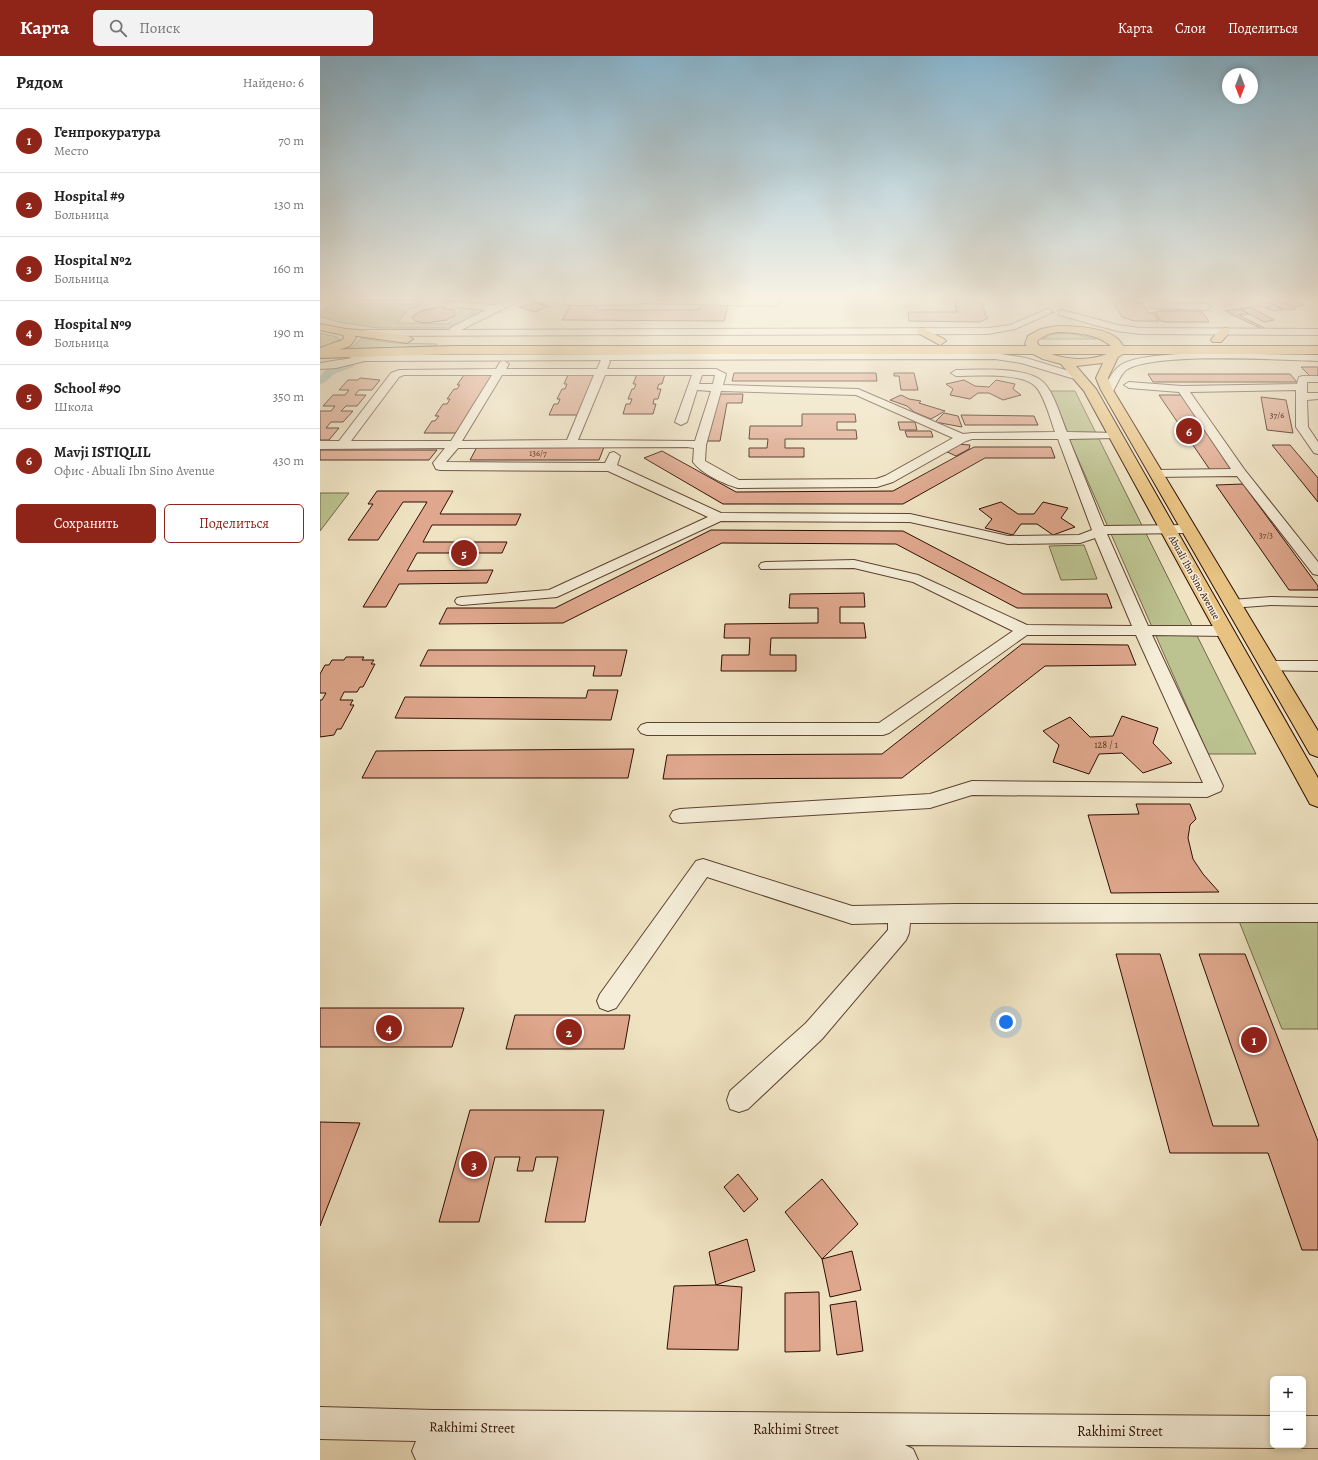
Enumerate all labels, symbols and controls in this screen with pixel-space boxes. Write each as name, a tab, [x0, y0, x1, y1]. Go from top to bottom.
search box	[93, 10, 373, 46]
text: Карта	[20, 15, 69, 41]
icon: search	[107, 17, 129, 39]
text: Поиск	[139, 18, 180, 38]
text: Карта	[1118, 19, 1153, 38]
text: Слои	[1175, 19, 1206, 38]
text: Поделиться	[1228, 19, 1298, 38]
north arrow	[1222, 68, 1258, 104]
text: Рядом	[16, 71, 63, 94]
text: Найдено: 6	[243, 74, 304, 91]
text: Генпрокуратура	[54, 122, 161, 142]
text: 1	[27, 132, 31, 149]
text: 70 m	[278, 132, 304, 149]
text: Место	[54, 142, 89, 159]
text: Hospital #9	[54, 186, 125, 206]
text: 2	[26, 196, 32, 213]
text: 130 m	[274, 196, 304, 213]
text: Больница	[54, 206, 109, 223]
text: Hospital №2	[54, 250, 132, 270]
text: 3	[26, 260, 32, 277]
text: 160 m	[273, 260, 304, 277]
text: Больница	[54, 270, 109, 287]
text: Hospital №9	[54, 314, 132, 334]
text: 4	[26, 324, 32, 341]
text: 190 m	[273, 324, 304, 341]
text: Больница	[54, 334, 109, 351]
text: School #90	[54, 378, 121, 398]
text: 5	[26, 388, 32, 405]
text: 350 m	[273, 388, 304, 405]
text: Школа	[54, 398, 93, 415]
house number: 37/6	[1270, 409, 1284, 421]
pin: 6	[1176, 416, 1202, 446]
text: Mavji ISTIQLIL	[54, 442, 151, 462]
house number: 136/7	[529, 447, 547, 459]
text: 6	[26, 452, 32, 469]
text: 430 m	[272, 452, 304, 469]
text: Офис · Abuali Ibn Sino Avenue	[54, 462, 215, 479]
button: Сохранить	[16, 504, 156, 543]
button: Поделиться	[164, 504, 304, 543]
house number: 37/3	[1259, 529, 1273, 541]
street label: Abuali Ibn Sino Avenue	[1166, 532, 1223, 622]
pin: 5	[451, 538, 477, 568]
house number: 128 / 1	[1094, 738, 1118, 751]
your location	[996, 1012, 1016, 1032]
pin: 4	[376, 1013, 402, 1043]
pin: 2	[556, 1017, 582, 1047]
pin: 1	[1241, 1025, 1267, 1055]
pin: 3	[461, 1149, 487, 1179]
map controls	[1270, 1376, 1306, 1448]
button: +	[1270, 1376, 1306, 1412]
button: −	[1270, 1412, 1306, 1448]
street label: Rakhimi Street	[429, 1417, 516, 1438]
street label: Rakhimi Street	[753, 1420, 839, 1439]
street label: Rakhimi Street	[1077, 1422, 1163, 1441]

